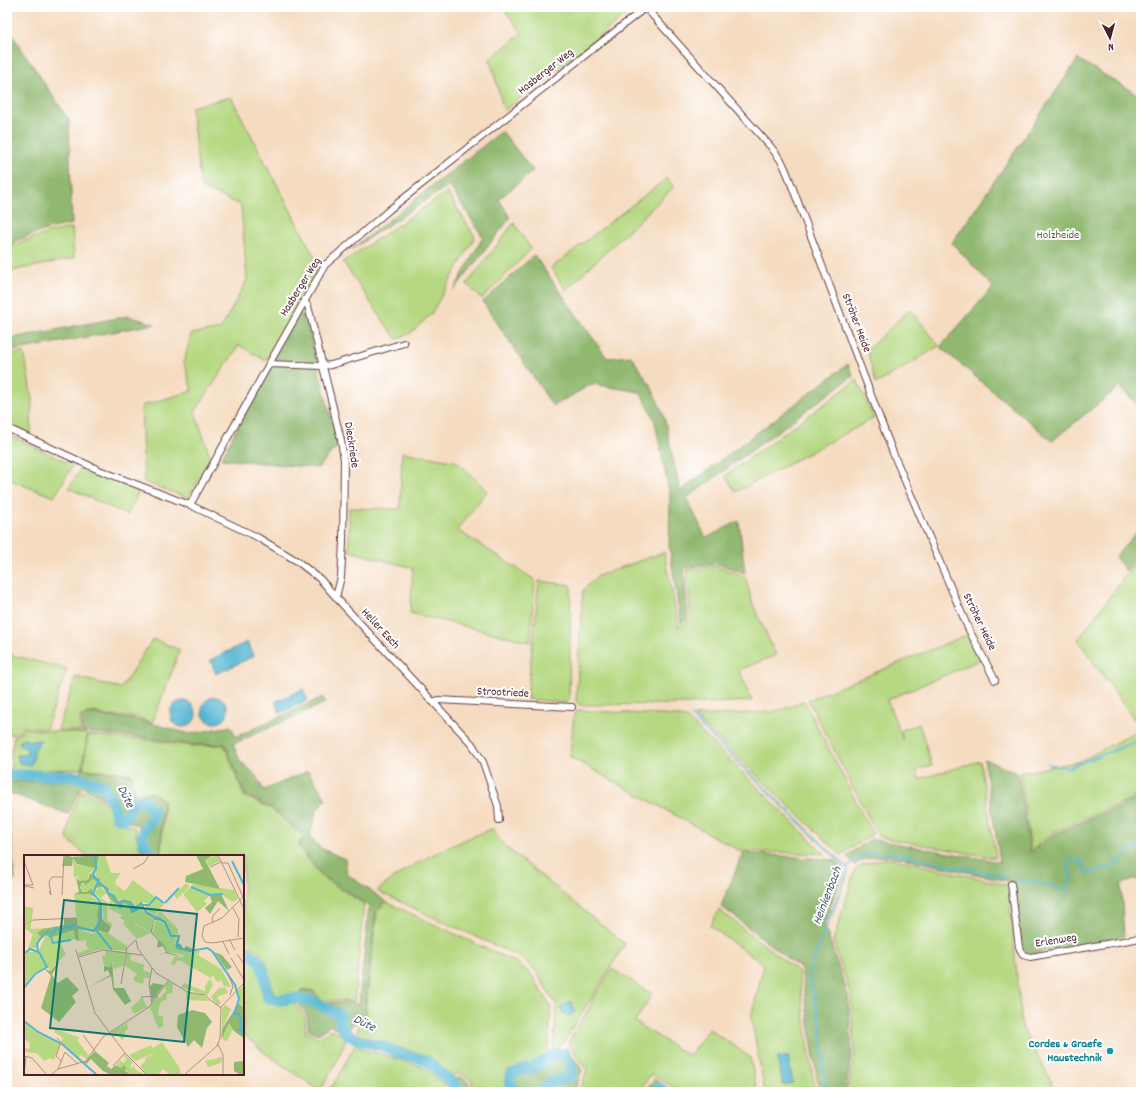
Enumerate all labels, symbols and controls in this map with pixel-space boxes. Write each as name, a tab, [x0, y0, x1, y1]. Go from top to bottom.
north arrow	[1090, 18, 1130, 58]
text: N	[1107, 38, 1114, 54]
street label: Hasberger Weg	[514, 45, 578, 99]
park label: Holzheide	[1037, 227, 1079, 244]
street label: Hasberger Weg	[276, 254, 326, 320]
street label: Ströher Heide	[837, 291, 875, 355]
street label: Dieckriede	[339, 421, 363, 469]
street label: Ströher Heide	[958, 590, 1000, 654]
street label: Heller Esch	[357, 605, 403, 653]
street label: Strootriede	[477, 683, 529, 703]
water label: Düte	[111, 783, 139, 813]
inset map	[24, 855, 244, 1075]
water label: Heinkenbach	[808, 863, 848, 928]
street label: Erlenweg	[1034, 929, 1078, 953]
water label: Düte	[350, 1010, 380, 1038]
place label: Cordes & Graefe Haustechnik	[1029, 1036, 1103, 1067]
marker: Cordes & Graefe Haustechnik	[1105, 1046, 1115, 1056]

